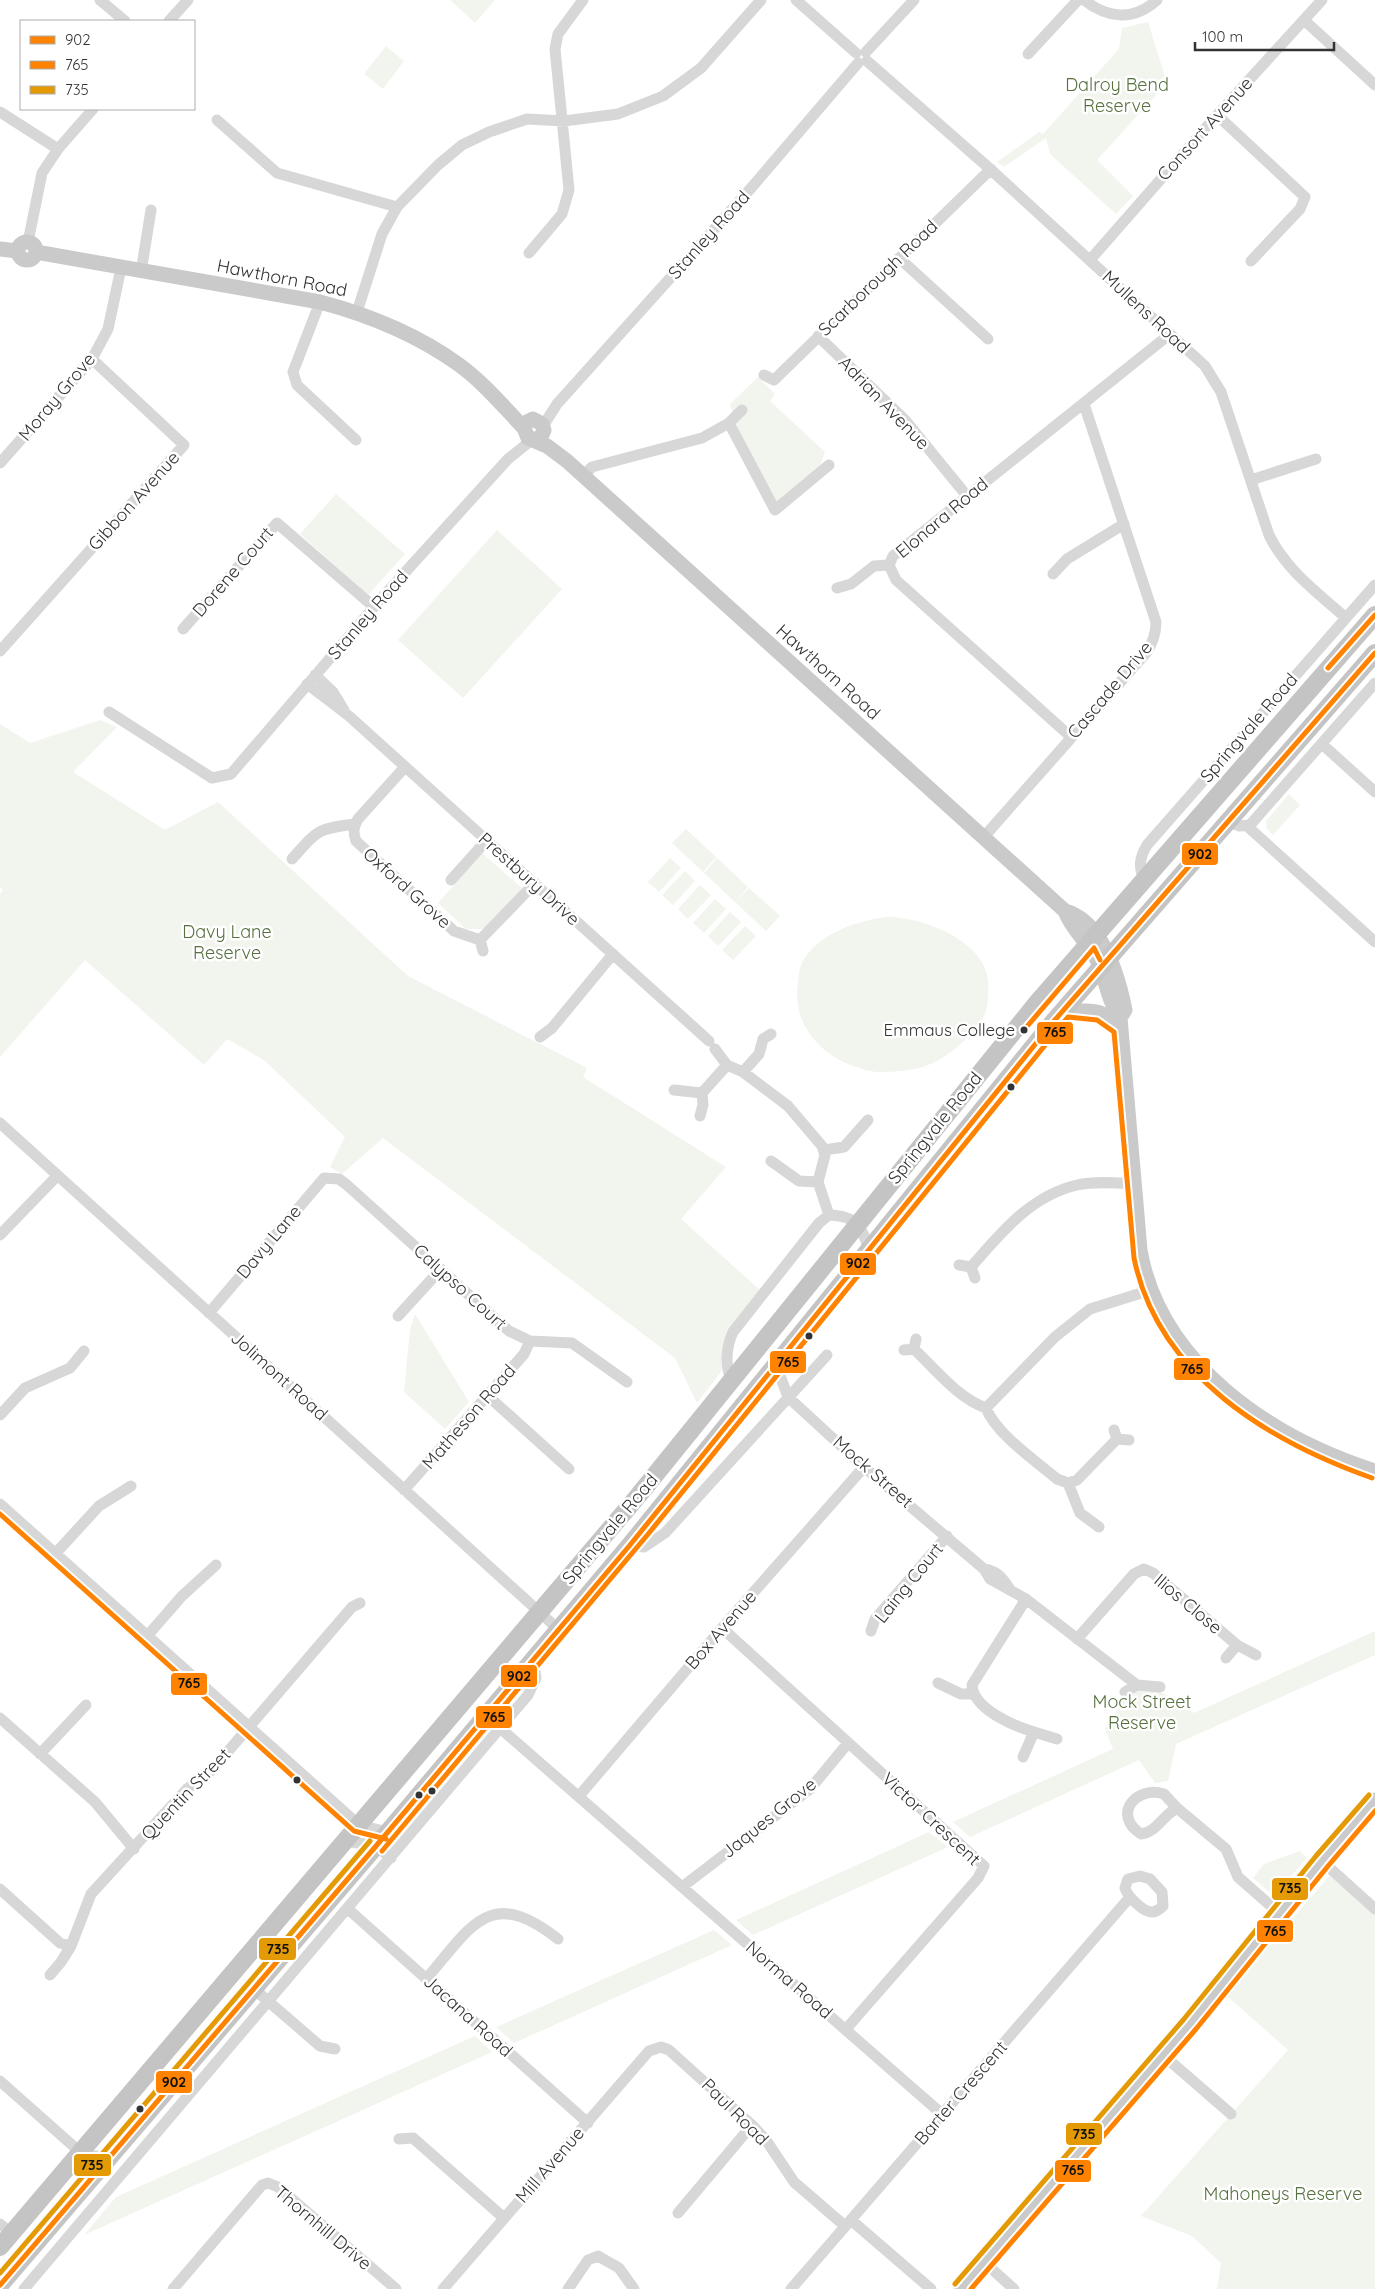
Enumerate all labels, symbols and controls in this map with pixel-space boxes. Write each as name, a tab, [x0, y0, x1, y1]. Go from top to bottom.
legend	[20, 20, 195, 110]
scale bar	[1195, 20, 1334, 52]
text: 100 m	[1202, 27, 1243, 46]
text: 902	[65, 30, 91, 49]
text: 765	[65, 55, 89, 74]
street label: Consort Avenue	[1152, 72, 1257, 185]
park label: Dalroy Bend Reserve	[1065, 73, 1169, 117]
text: 735	[65, 80, 89, 99]
street label: Stanley Road	[663, 186, 754, 284]
street label: Scarborough Road	[813, 215, 942, 341]
street label: Hawthorn Road	[215, 254, 349, 301]
street label: Mullens Road	[1098, 265, 1195, 358]
street label: Moray Grove	[13, 348, 100, 445]
street label: Adrian Avenue	[834, 351, 935, 454]
street label: Gibbon Avenue	[83, 446, 184, 555]
street label: Elonara Road	[891, 472, 993, 563]
street label: Dorene Court	[187, 522, 278, 622]
street label: Stanley Road	[322, 565, 413, 664]
street label: Hawthorn Road	[771, 619, 885, 724]
street label: Cascade Drive	[1062, 636, 1157, 743]
street label: Springvale Road	[1195, 668, 1302, 787]
street label: Prestbury Drive	[474, 827, 585, 930]
street label: Oxford Grove	[358, 842, 456, 933]
line badge: 902	[1181, 842, 1219, 866]
text: 902	[1188, 845, 1212, 863]
park label: Davy Lane Reserve	[182, 920, 272, 964]
place label: Emmaus College	[884, 1019, 1015, 1040]
line badge: 765	[1036, 1021, 1074, 1045]
text: 765	[1043, 1023, 1067, 1041]
marker: Emmaus College	[1019, 1025, 1029, 1035]
street label: Springvale Road	[882, 1067, 987, 1188]
unlabelled marker	[1006, 1082, 1016, 1092]
street label: Davy Lane	[231, 1200, 306, 1283]
street label: Calypso Court	[409, 1239, 512, 1335]
line badge: 902	[839, 1252, 877, 1276]
text: 902	[846, 1254, 870, 1272]
street label: Jolimont Road	[226, 1326, 333, 1425]
unlabelled marker	[804, 1331, 814, 1341]
line badge: 765	[769, 1350, 807, 1374]
text: 765	[776, 1353, 800, 1371]
line badge: 765	[1173, 1357, 1211, 1381]
street label: Matheson Road	[417, 1359, 520, 1474]
text: 765	[1180, 1360, 1204, 1378]
street label: Mock Street	[828, 1431, 918, 1513]
street label: Springvale Road	[557, 1469, 663, 1589]
street label: Laing Court	[869, 1538, 948, 1628]
street label: Ilios Close	[1150, 1568, 1227, 1639]
street label: Box Avenue	[680, 1585, 761, 1674]
line badge: 902	[500, 1664, 538, 1688]
text: 902	[507, 1667, 531, 1685]
line badge: 765	[170, 1672, 208, 1696]
text: 765	[177, 1674, 201, 1692]
park label: Mock Street Reserve	[1093, 1690, 1191, 1734]
line badge: 765	[475, 1705, 513, 1729]
text: 765	[482, 1708, 506, 1726]
street label: Quentin Street	[136, 1743, 235, 1845]
street label: Victor Crescent	[877, 1767, 986, 1870]
street label: Jaques Grove	[717, 1772, 821, 1863]
unlabelled marker	[292, 1775, 302, 1785]
unlabelled marker	[427, 1786, 437, 1796]
unlabelled marker	[414, 1790, 424, 1800]
line badge: 735	[1271, 1877, 1309, 1901]
text: 735	[1278, 1879, 1302, 1897]
line badge: 765	[1256, 1919, 1294, 1943]
text: 765	[1263, 1922, 1287, 1940]
street label: Norma Road	[741, 1936, 838, 2024]
line badge: 735	[258, 1937, 297, 1961]
text: 735	[266, 1940, 290, 1958]
street label: Jacana Road	[419, 1970, 518, 2062]
street label: Barter Crescent	[909, 2036, 1012, 2149]
line badge: 902	[155, 2070, 193, 2094]
text: 902	[162, 2073, 186, 2091]
street label: Paul Road	[697, 2073, 774, 2150]
unlabelled marker	[135, 2104, 145, 2114]
street label: Mill Avenue	[510, 2122, 589, 2207]
line badge: 735	[1065, 2122, 1103, 2146]
text: 735	[1072, 2125, 1096, 2143]
line badge: 735	[73, 2153, 112, 2177]
text: 735	[80, 2156, 104, 2174]
line badge: 765	[1054, 2159, 1092, 2183]
text: 765	[1061, 2161, 1085, 2179]
street label: Thornhill Drive	[270, 2180, 377, 2275]
park label: Mahoneys Reserve	[1204, 2182, 1362, 2205]

